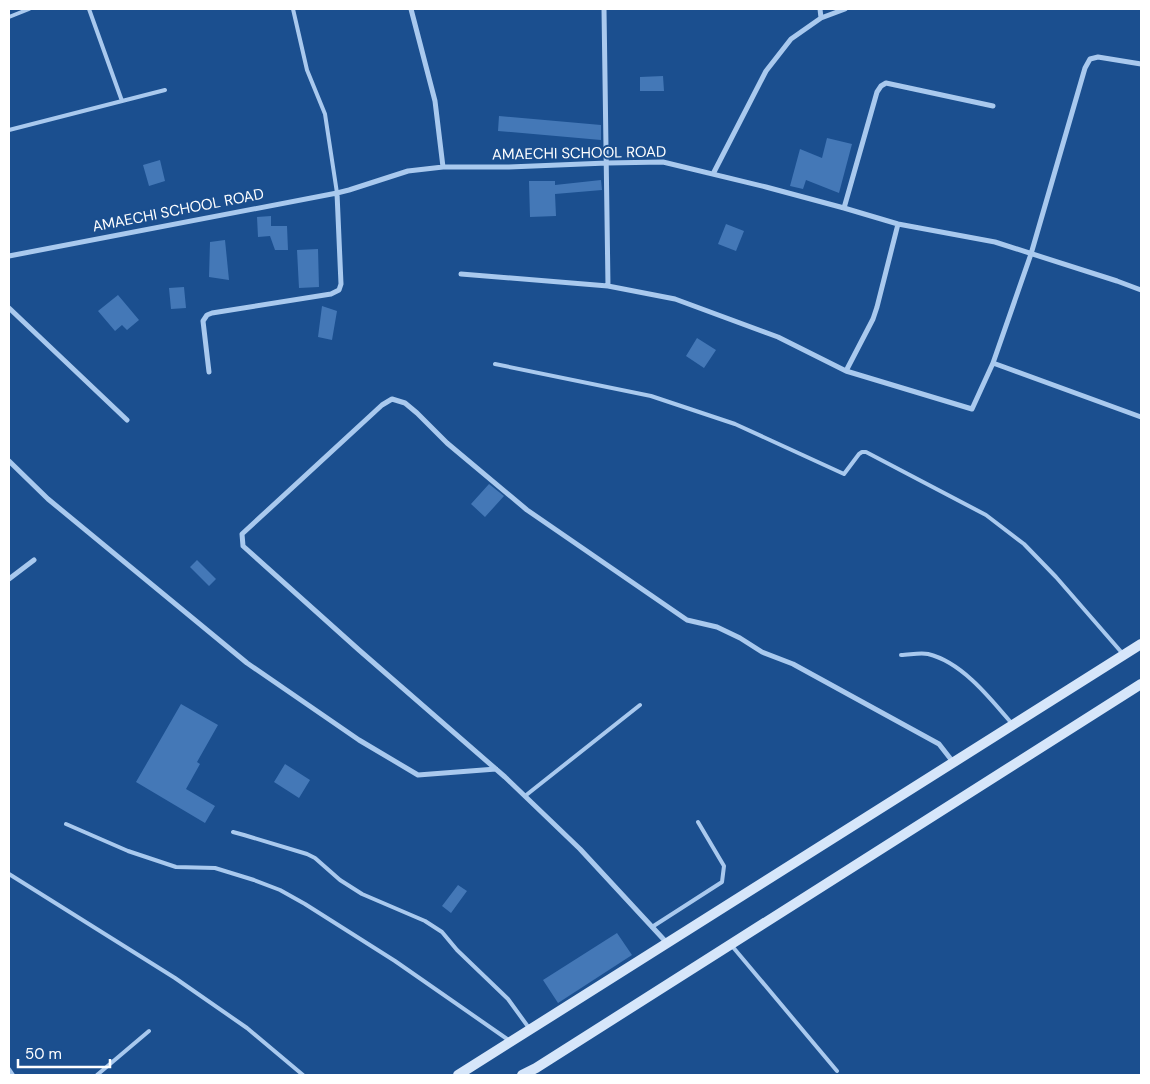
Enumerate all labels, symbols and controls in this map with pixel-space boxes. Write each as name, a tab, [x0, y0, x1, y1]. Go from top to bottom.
street label: AMAECHI SCHOOL ROAD	[492, 141, 666, 165]
street label: AMAECHI SCHOOL ROAD	[91, 184, 265, 236]
scale bar	[18, 1036, 110, 1068]
text: 50 m	[25, 1044, 62, 1064]

